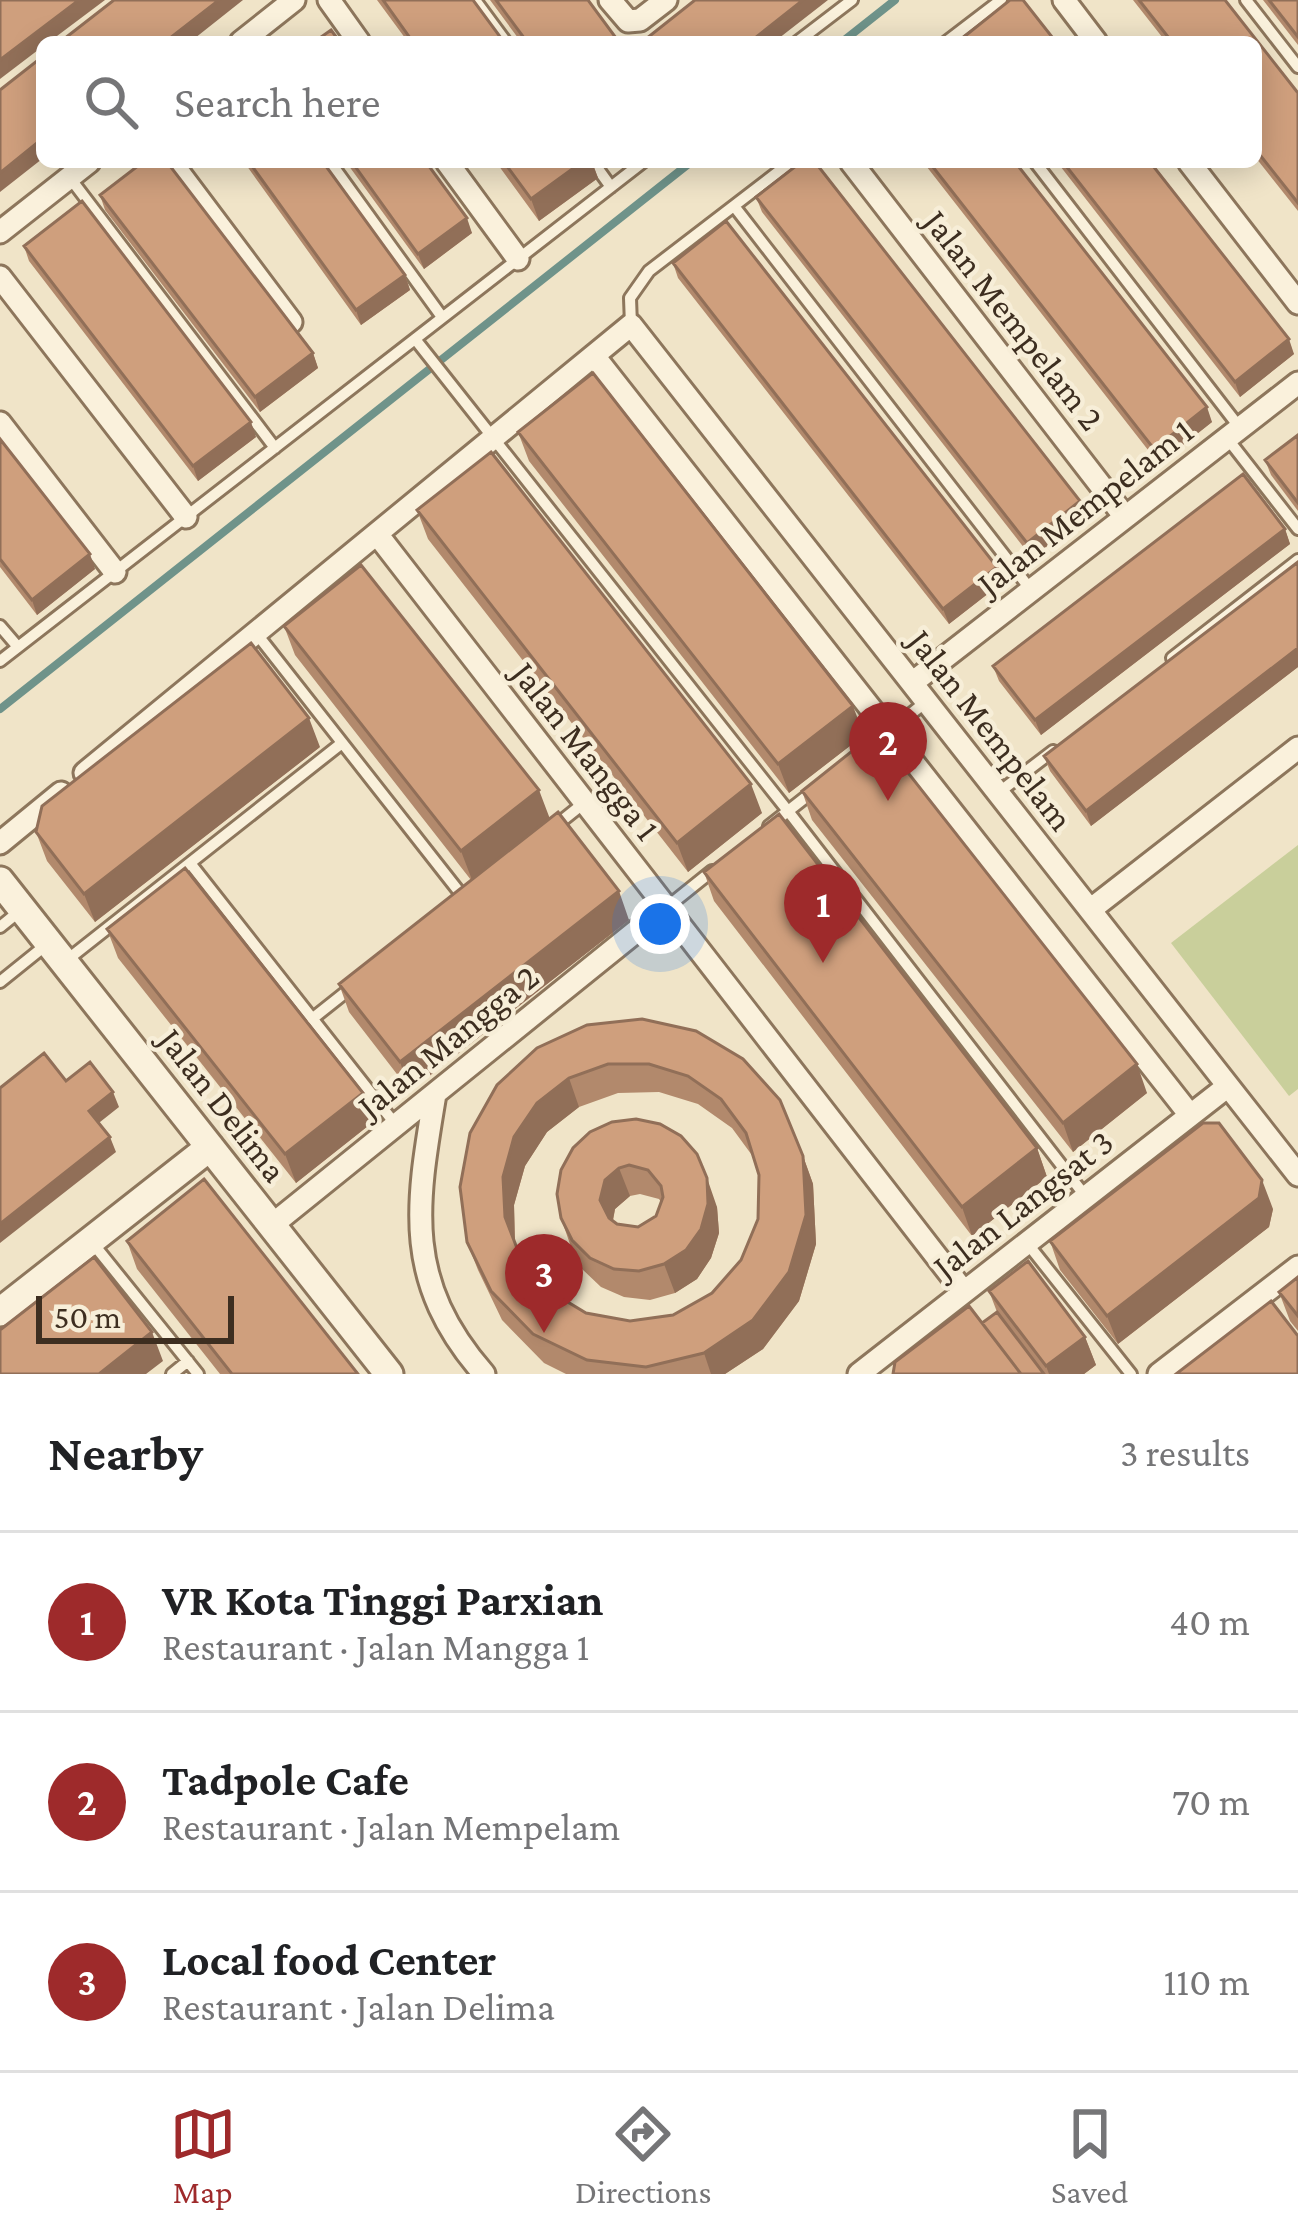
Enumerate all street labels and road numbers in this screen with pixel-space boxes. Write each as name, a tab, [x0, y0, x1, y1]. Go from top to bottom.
street label: Jalan Mempelam 2	[914, 200, 1112, 438]
street label: Jalan Mempelam 1	[967, 410, 1201, 605]
street label: Jalan Mempelam	[898, 619, 1082, 838]
street label: Jalan Mangga 1	[502, 651, 668, 848]
street label: Jalan Mangga 2	[347, 956, 546, 1128]
street label: Jalan Delima	[149, 1018, 295, 1190]
street label: Jalan Langsat 3	[923, 1121, 1121, 1288]

